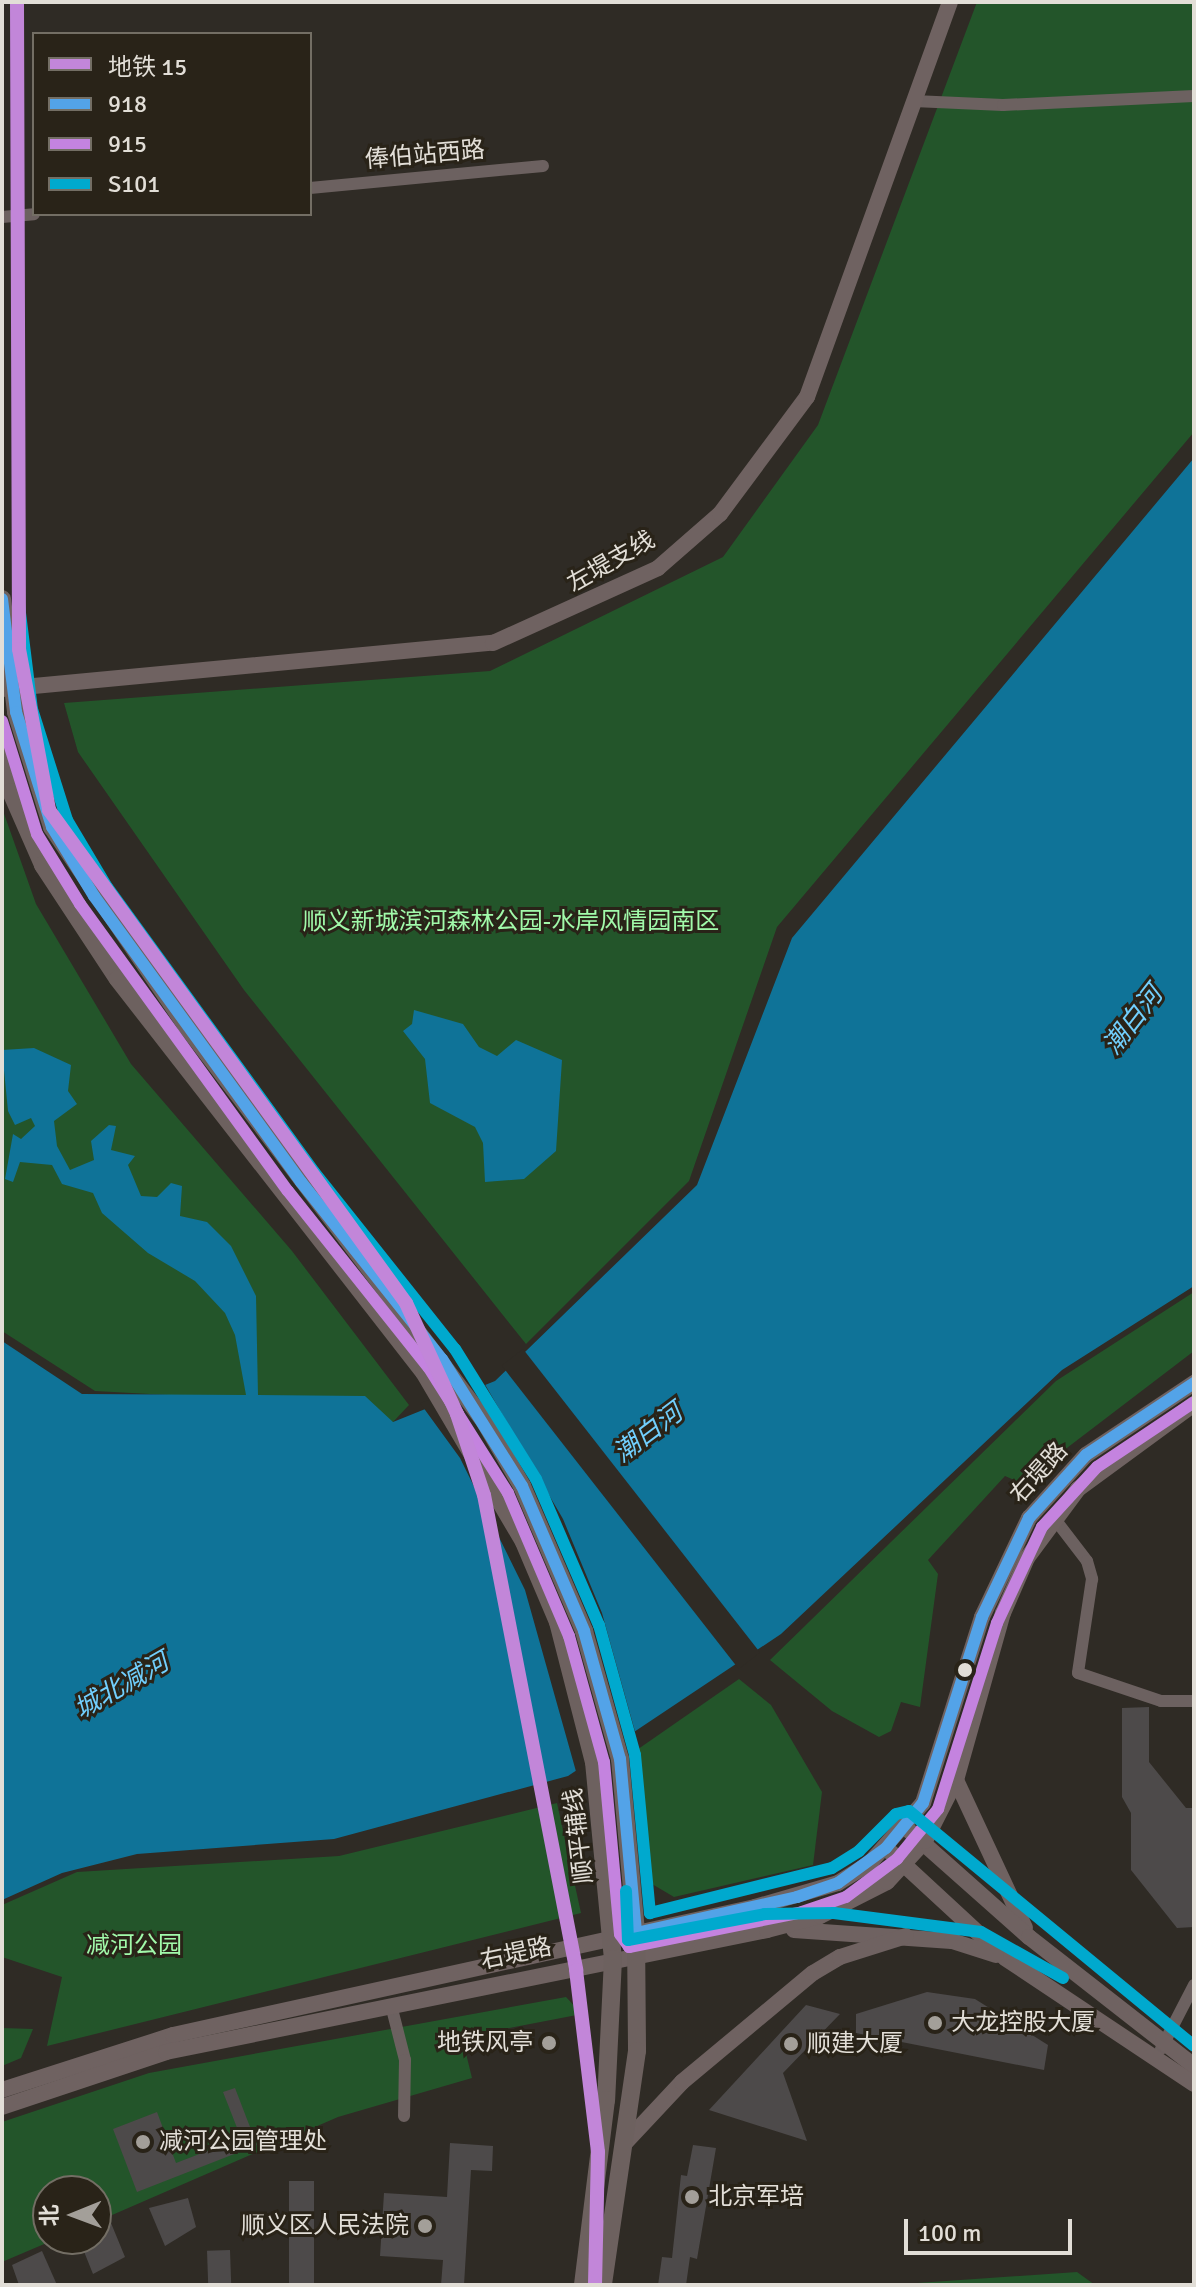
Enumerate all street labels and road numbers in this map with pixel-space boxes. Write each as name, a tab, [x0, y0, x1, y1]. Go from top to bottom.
street label: 俸伯站西路	[364, 135, 486, 175]
street label: 左堤支线	[562, 526, 660, 598]
street label: 右堤路	[1004, 1437, 1074, 1509]
street label: 顺平辅线	[559, 1787, 599, 1885]
street label: 右堤路	[478, 1932, 554, 1976]

